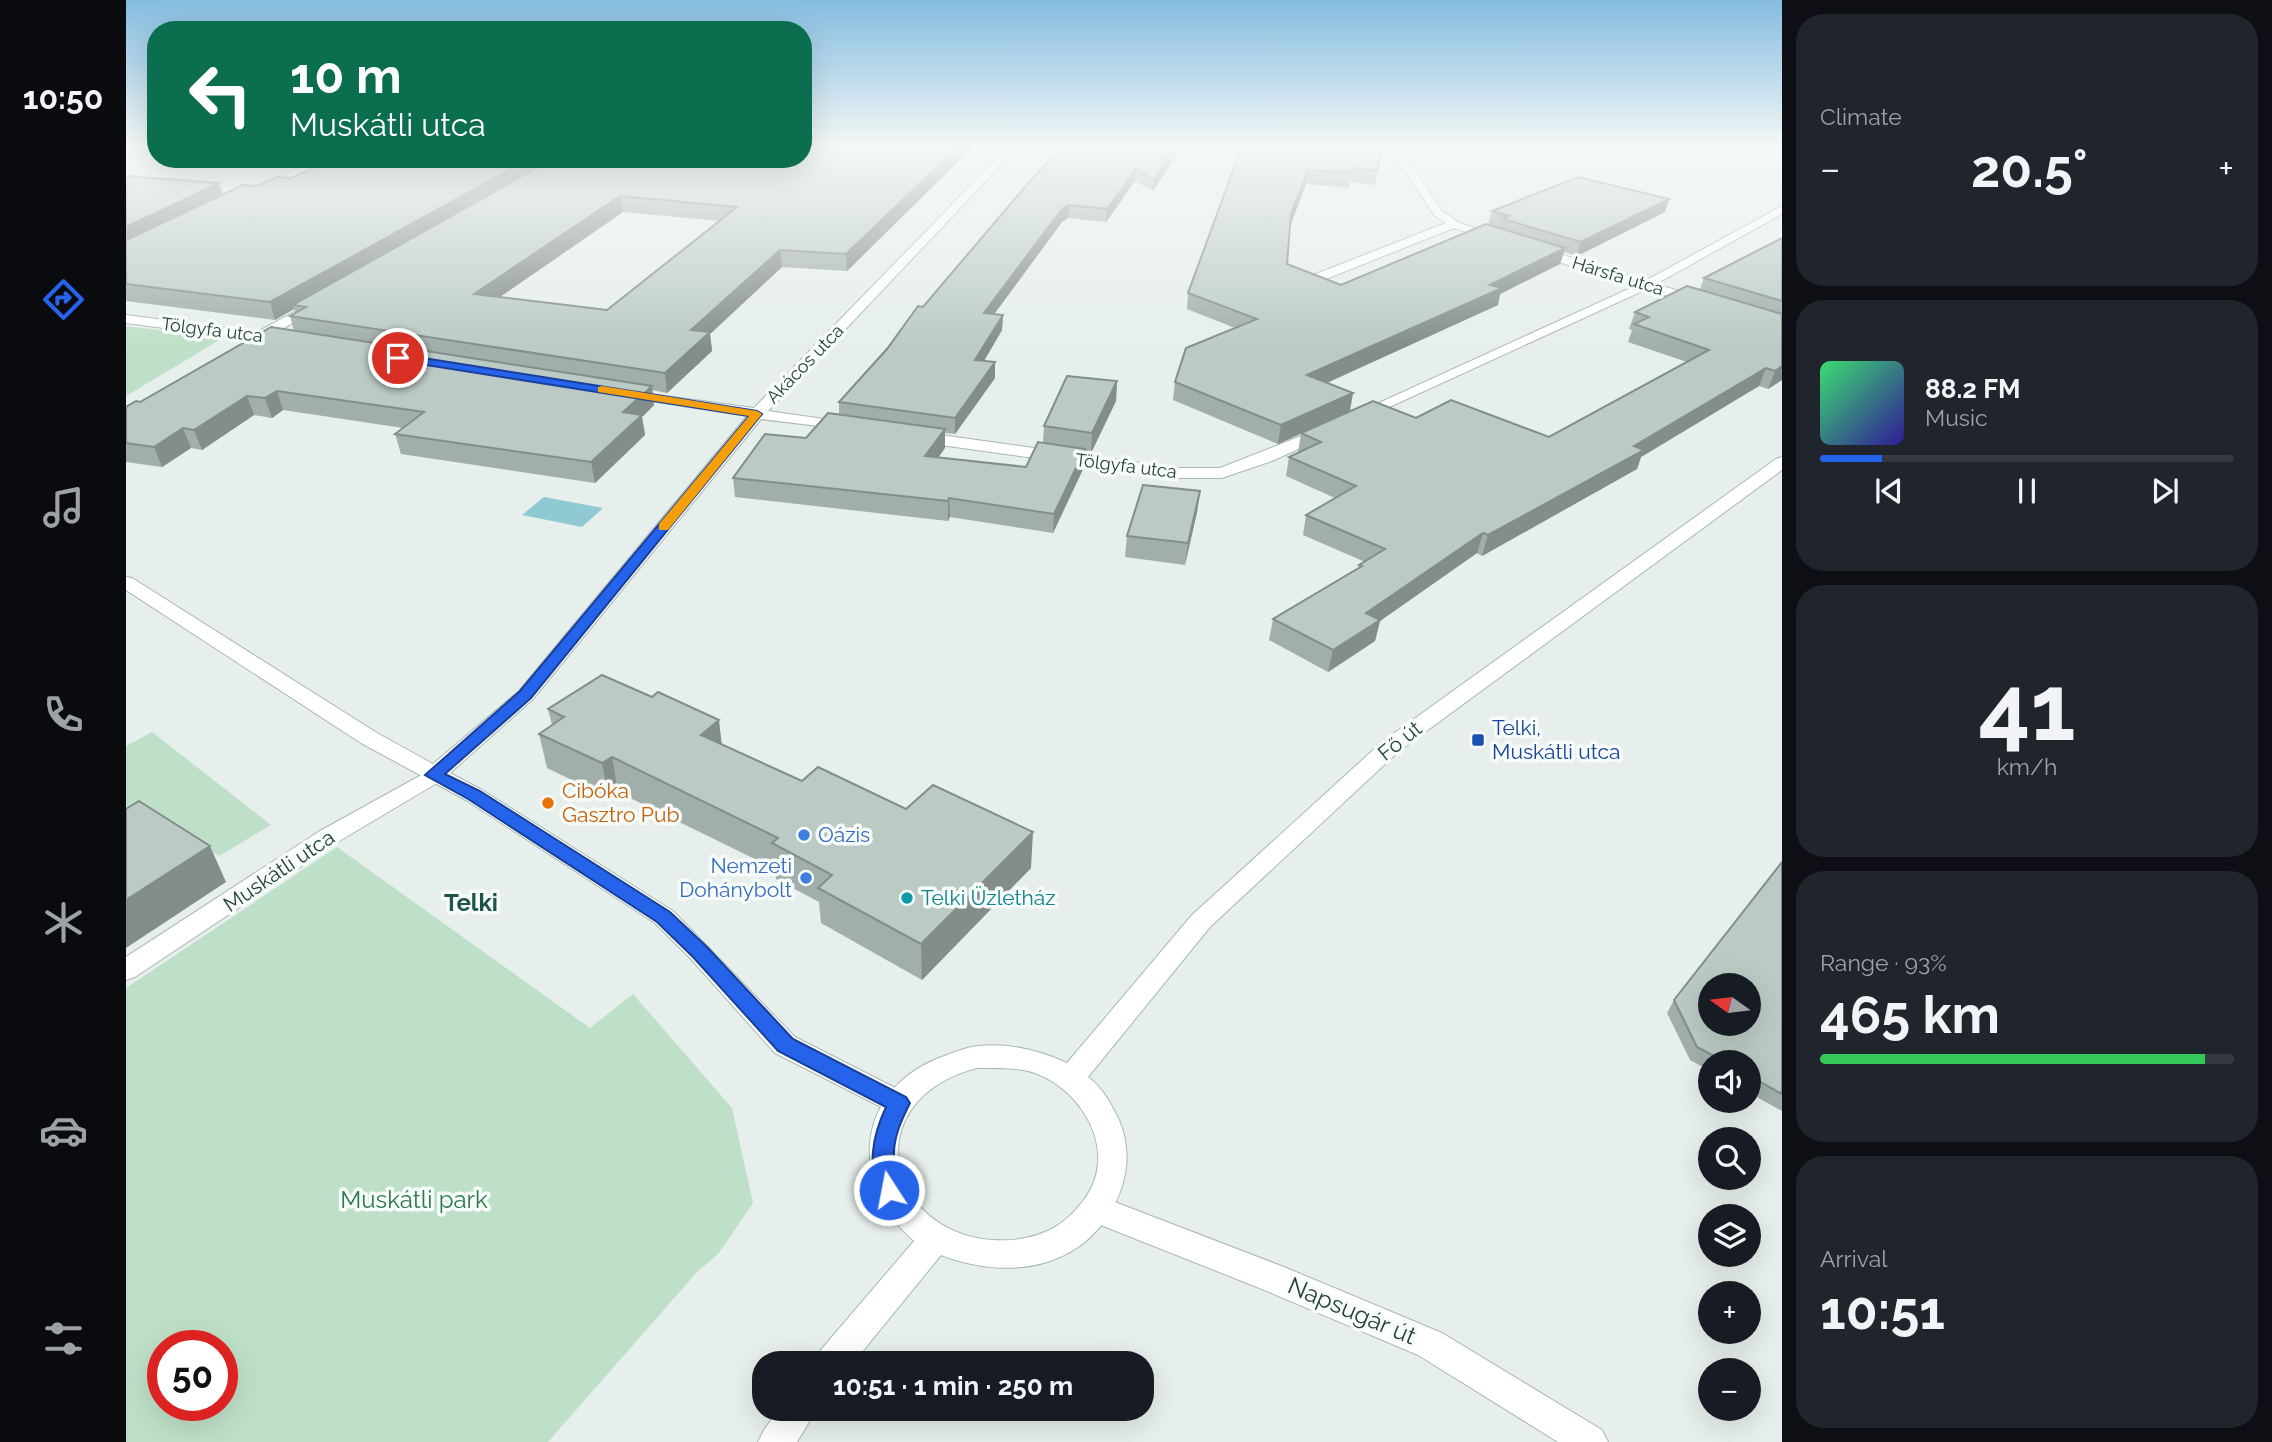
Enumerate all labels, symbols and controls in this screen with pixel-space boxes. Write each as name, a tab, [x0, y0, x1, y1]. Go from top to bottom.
text: 10 m	[290, 47, 402, 104]
icon: left	[175, 49, 266, 140]
text: 10:50	[23, 79, 103, 116]
text: Climate	[1820, 103, 1902, 130]
text: Muskátli utca	[290, 106, 486, 143]
text: 20.5°	[1971, 138, 2088, 199]
text: −	[1820, 146, 1840, 191]
text: +	[2218, 146, 2234, 191]
street label: Hársfa utca	[1570, 252, 1666, 299]
icon: directions	[39, 275, 88, 324]
street label: Tölgyfa utca	[160, 313, 264, 346]
street label: Akácos utca	[762, 320, 847, 407]
pin	[368, 328, 428, 388]
icon: arrive	[379, 339, 417, 377]
text: 88.2 FM	[1925, 374, 2021, 404]
text: Music	[1925, 404, 1988, 431]
street label: Tölgyfa utca	[1074, 449, 1178, 482]
icon: previous	[1870, 472, 1908, 510]
icon: pause	[2008, 472, 2046, 510]
icon: next	[2146, 472, 2184, 510]
icon: music	[39, 483, 88, 532]
text: 41	[1979, 654, 2075, 761]
icon: phone	[39, 690, 88, 739]
street label: Fő út	[1373, 715, 1427, 766]
place label: Telki, Muskátli utca	[1492, 715, 1620, 764]
marker: Telki, Muskátli utca	[1470, 732, 1486, 748]
text: km/h	[1997, 753, 2057, 780]
place label: Cibóka Gasztro Pub	[562, 778, 679, 827]
marker: Cibóka Gasztro Pub	[540, 795, 556, 811]
place label: Oázis	[818, 822, 870, 847]
street label: Muskátli utca	[218, 824, 339, 917]
marker: Oázis	[796, 827, 812, 843]
place label: Nemzeti Dohánybolt	[679, 853, 792, 902]
marker: Nemzeti Dohánybolt	[798, 870, 814, 886]
place label: Telki Üzletház	[921, 885, 1056, 910]
district label: Telki	[444, 888, 498, 917]
marker: Telki Üzletház	[899, 890, 915, 906]
icon: climate	[39, 898, 88, 947]
text: Range · 93%	[1820, 949, 1947, 976]
north arrow	[1698, 973, 1760, 1036]
map controls	[1698, 973, 1761, 1421]
text: 465 km	[1820, 984, 2000, 1045]
button: sound	[1698, 1050, 1761, 1113]
icon: car	[39, 1106, 88, 1155]
button: search	[1698, 1127, 1761, 1190]
position arrow	[852, 1153, 926, 1227]
park label: Muskátli park	[340, 1185, 488, 1214]
button: layers	[1698, 1204, 1761, 1267]
text: Arrival	[1820, 1245, 1887, 1272]
street label: Napsugár út	[1284, 1271, 1421, 1351]
text: 10:51	[1820, 1280, 1945, 1341]
button: +	[1698, 1281, 1761, 1344]
icon: filters	[39, 1314, 88, 1363]
speed limit sign: 50	[147, 1330, 238, 1421]
button: −	[1698, 1358, 1761, 1421]
text: 10:51 · 1 min · 250 m	[833, 1371, 1073, 1401]

